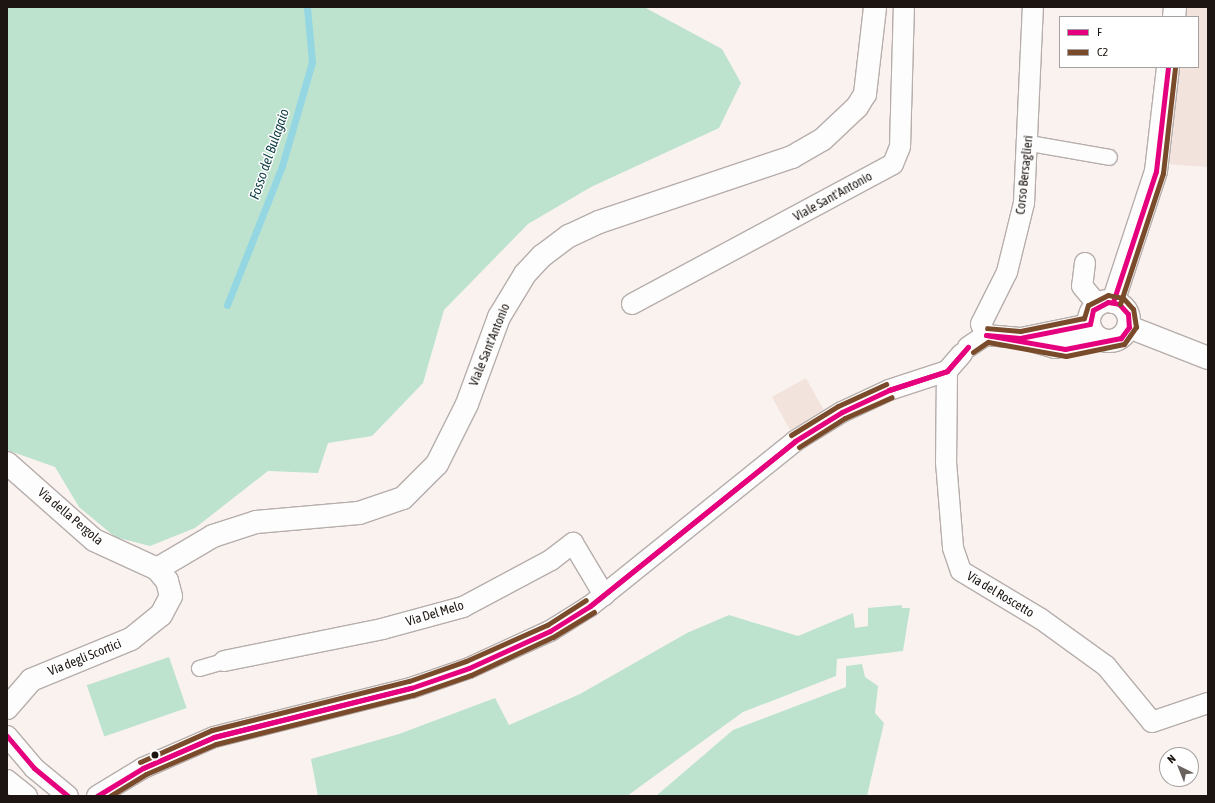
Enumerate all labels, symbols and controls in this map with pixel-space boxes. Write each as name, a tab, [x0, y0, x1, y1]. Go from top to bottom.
legend	[1059, 16, 1199, 68]
text: F	[1097, 25, 1102, 39]
text: C2	[1097, 45, 1108, 59]
water label: Fosso del Bulagaio	[246, 106, 292, 202]
street label: Corso Bersaglieri	[1013, 135, 1037, 215]
street label: Viale Sant'Antonio	[791, 169, 875, 225]
street label: Viale Sant'Antonio	[466, 301, 514, 389]
street label: Via della Pergola	[34, 485, 106, 549]
street label: Via del Roscetto	[963, 569, 1037, 621]
street label: Via Del Melo	[404, 598, 466, 630]
street label: Via degli Scortici	[46, 636, 124, 680]
north arrow	[1159, 747, 1199, 787]
unlabelled marker	[150, 750, 160, 760]
text: N	[1165, 752, 1178, 766]

